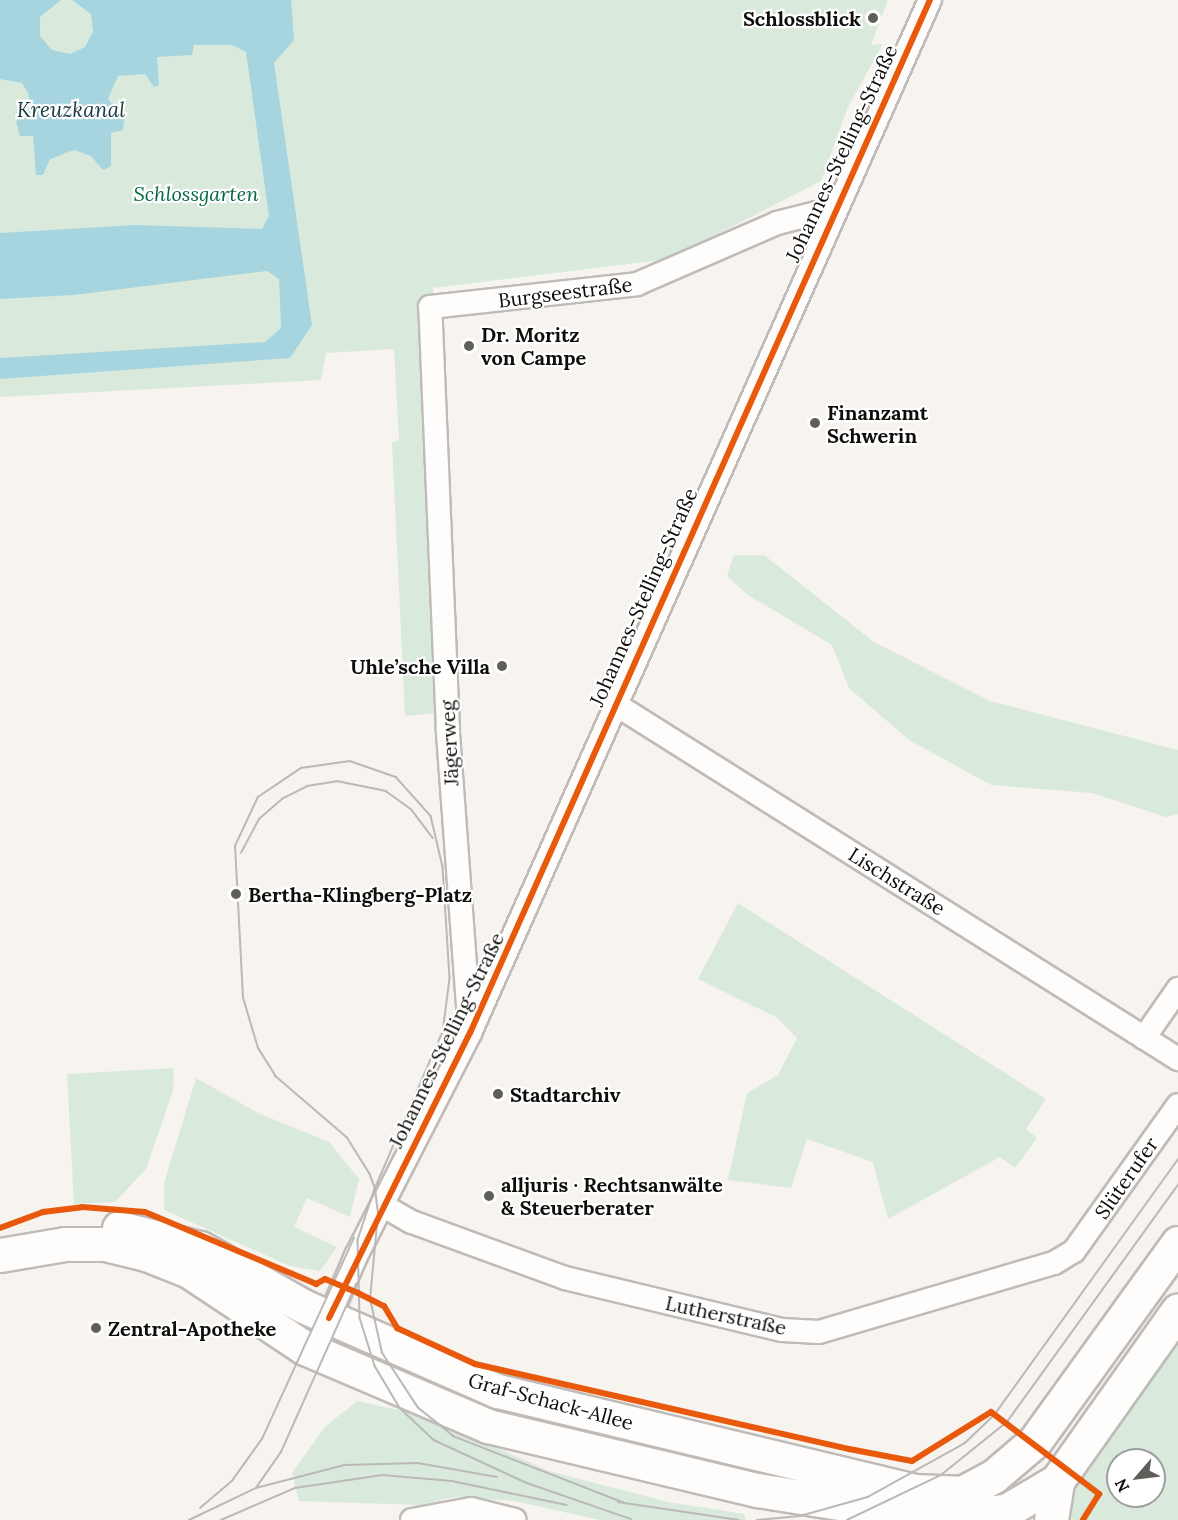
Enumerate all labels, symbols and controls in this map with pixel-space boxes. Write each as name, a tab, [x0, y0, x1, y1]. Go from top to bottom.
place label: Schlossblick	[743, 6, 861, 30]
marker: Schlossblick	[866, 11, 880, 25]
street label: Johannes-Stelling-Straße	[780, 41, 902, 265]
water label: Kreuzkanal	[17, 97, 125, 123]
park label: Schlossgarten	[134, 181, 258, 205]
street label: Burgseestraße	[497, 272, 633, 312]
place label: Dr. Moritz von Campe	[481, 322, 586, 369]
marker: Dr. Moritz von Campe	[462, 339, 476, 353]
place label: Finanzamt Schwerin	[827, 400, 928, 447]
marker: Finanzamt Schwerin	[808, 416, 822, 430]
street label: Johannes-Stelling-Straße	[584, 484, 702, 710]
place label: Uhle’sche Villa	[350, 654, 490, 678]
marker: Uhle’sche Villa	[495, 659, 509, 673]
street label: Jägerweg	[435, 700, 463, 786]
street label: Lischstraße	[844, 842, 950, 920]
place label: Bertha-Klingberg-Platz	[248, 882, 472, 906]
marker: Bertha-Klingberg-Platz	[229, 887, 243, 901]
street label: Johannes-Stelling-Straße	[383, 928, 509, 1152]
place label: Stadtarchiv	[510, 1082, 621, 1106]
marker: Stadtarchiv	[491, 1087, 505, 1101]
street label: Slüterufer	[1089, 1133, 1163, 1223]
place label: alljuris · Rechtsanwälte & Steuerberater	[501, 1172, 723, 1219]
marker: alljuris · Rechtsanwälte & Steuerberater	[482, 1189, 496, 1203]
street label: Lutherstraße	[663, 1290, 789, 1340]
place label: Zentral-Apotheke	[108, 1316, 276, 1340]
marker: Zentral-Apotheke	[89, 1321, 103, 1335]
street label: Graf-Schack-Allee	[466, 1367, 636, 1435]
north arrow	[1106, 1448, 1166, 1508]
text: N	[1110, 1475, 1134, 1496]

